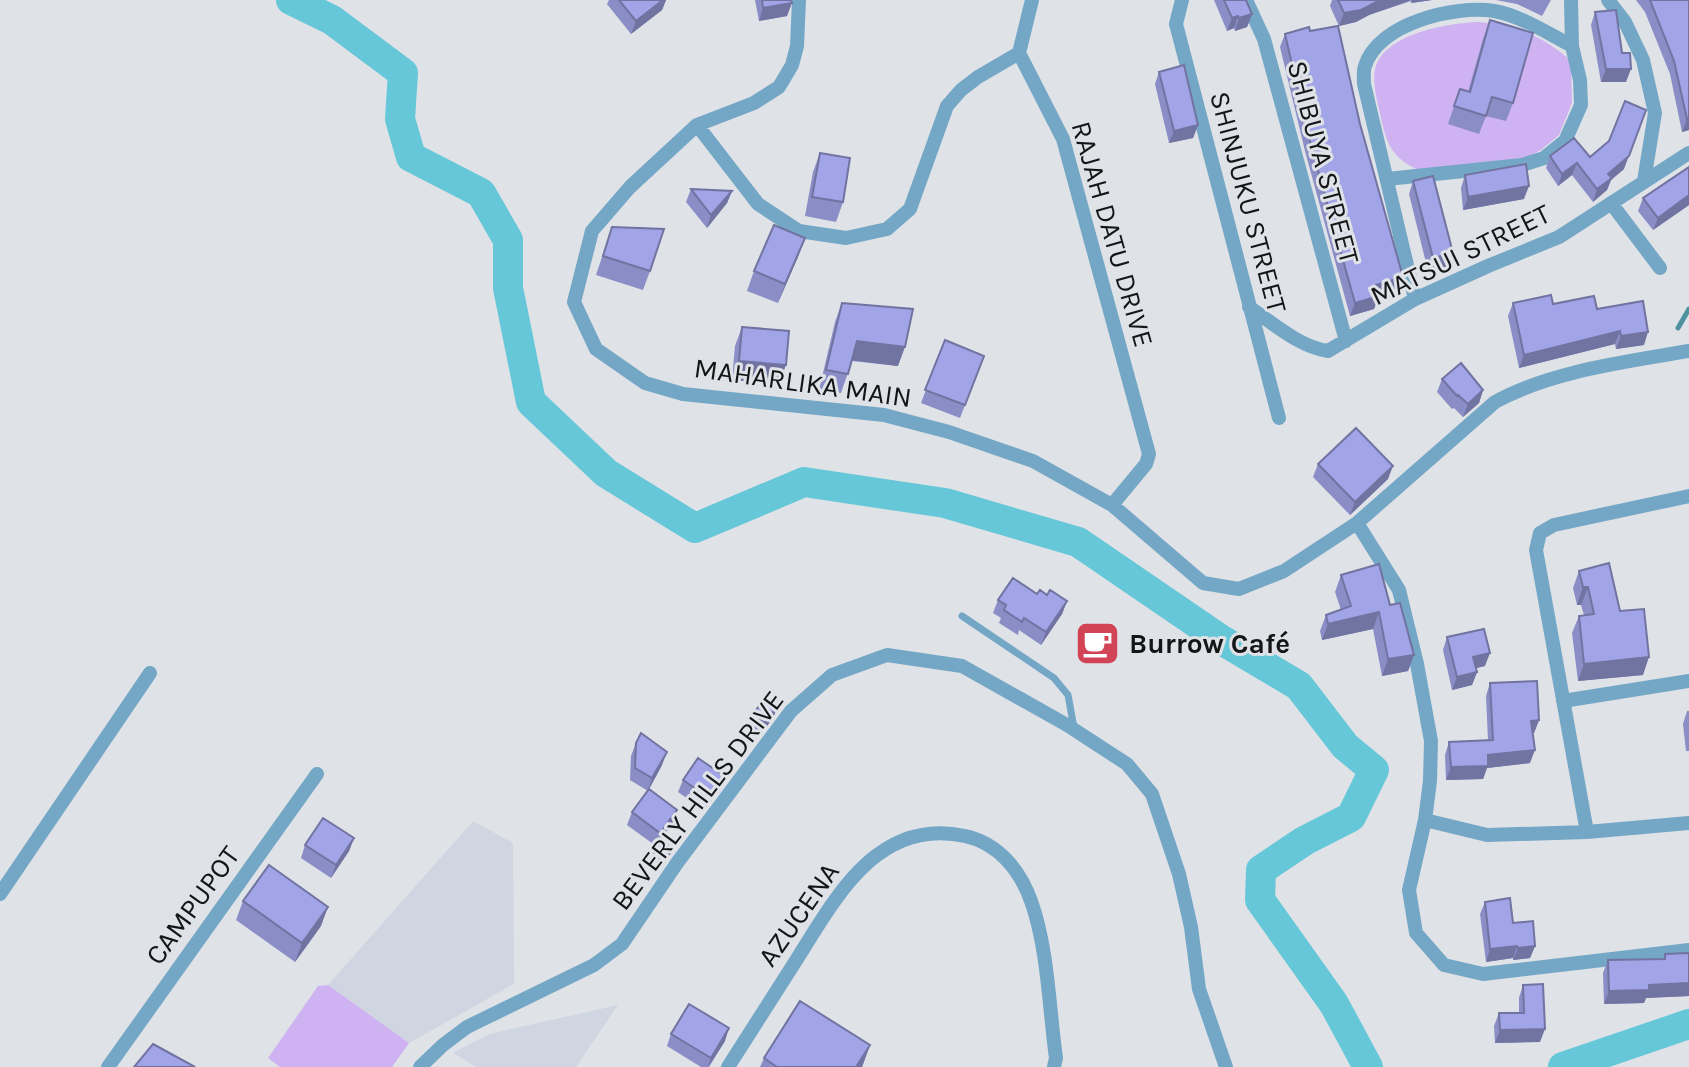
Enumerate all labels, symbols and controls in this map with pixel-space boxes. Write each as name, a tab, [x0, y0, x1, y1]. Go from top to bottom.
street label: SHIBUYA STREET	[1281, 57, 1366, 267]
street label: SHINJUKU STREET	[1203, 88, 1294, 316]
street label: RAJAH DATU DRIVE	[1065, 117, 1161, 351]
street label: MATSUI STREET	[1365, 197, 1556, 312]
street label: MAHARLIKA MAIN	[692, 351, 914, 414]
cafe icon: Burrow Café	[1074, 619, 1122, 667]
place label: Burrow Café	[1129, 627, 1290, 660]
street label: BEVERLY HILLS DRIVE	[604, 684, 791, 917]
street label: CAMPUPOT	[138, 840, 246, 971]
street label: AZUCENA	[751, 856, 846, 973]

